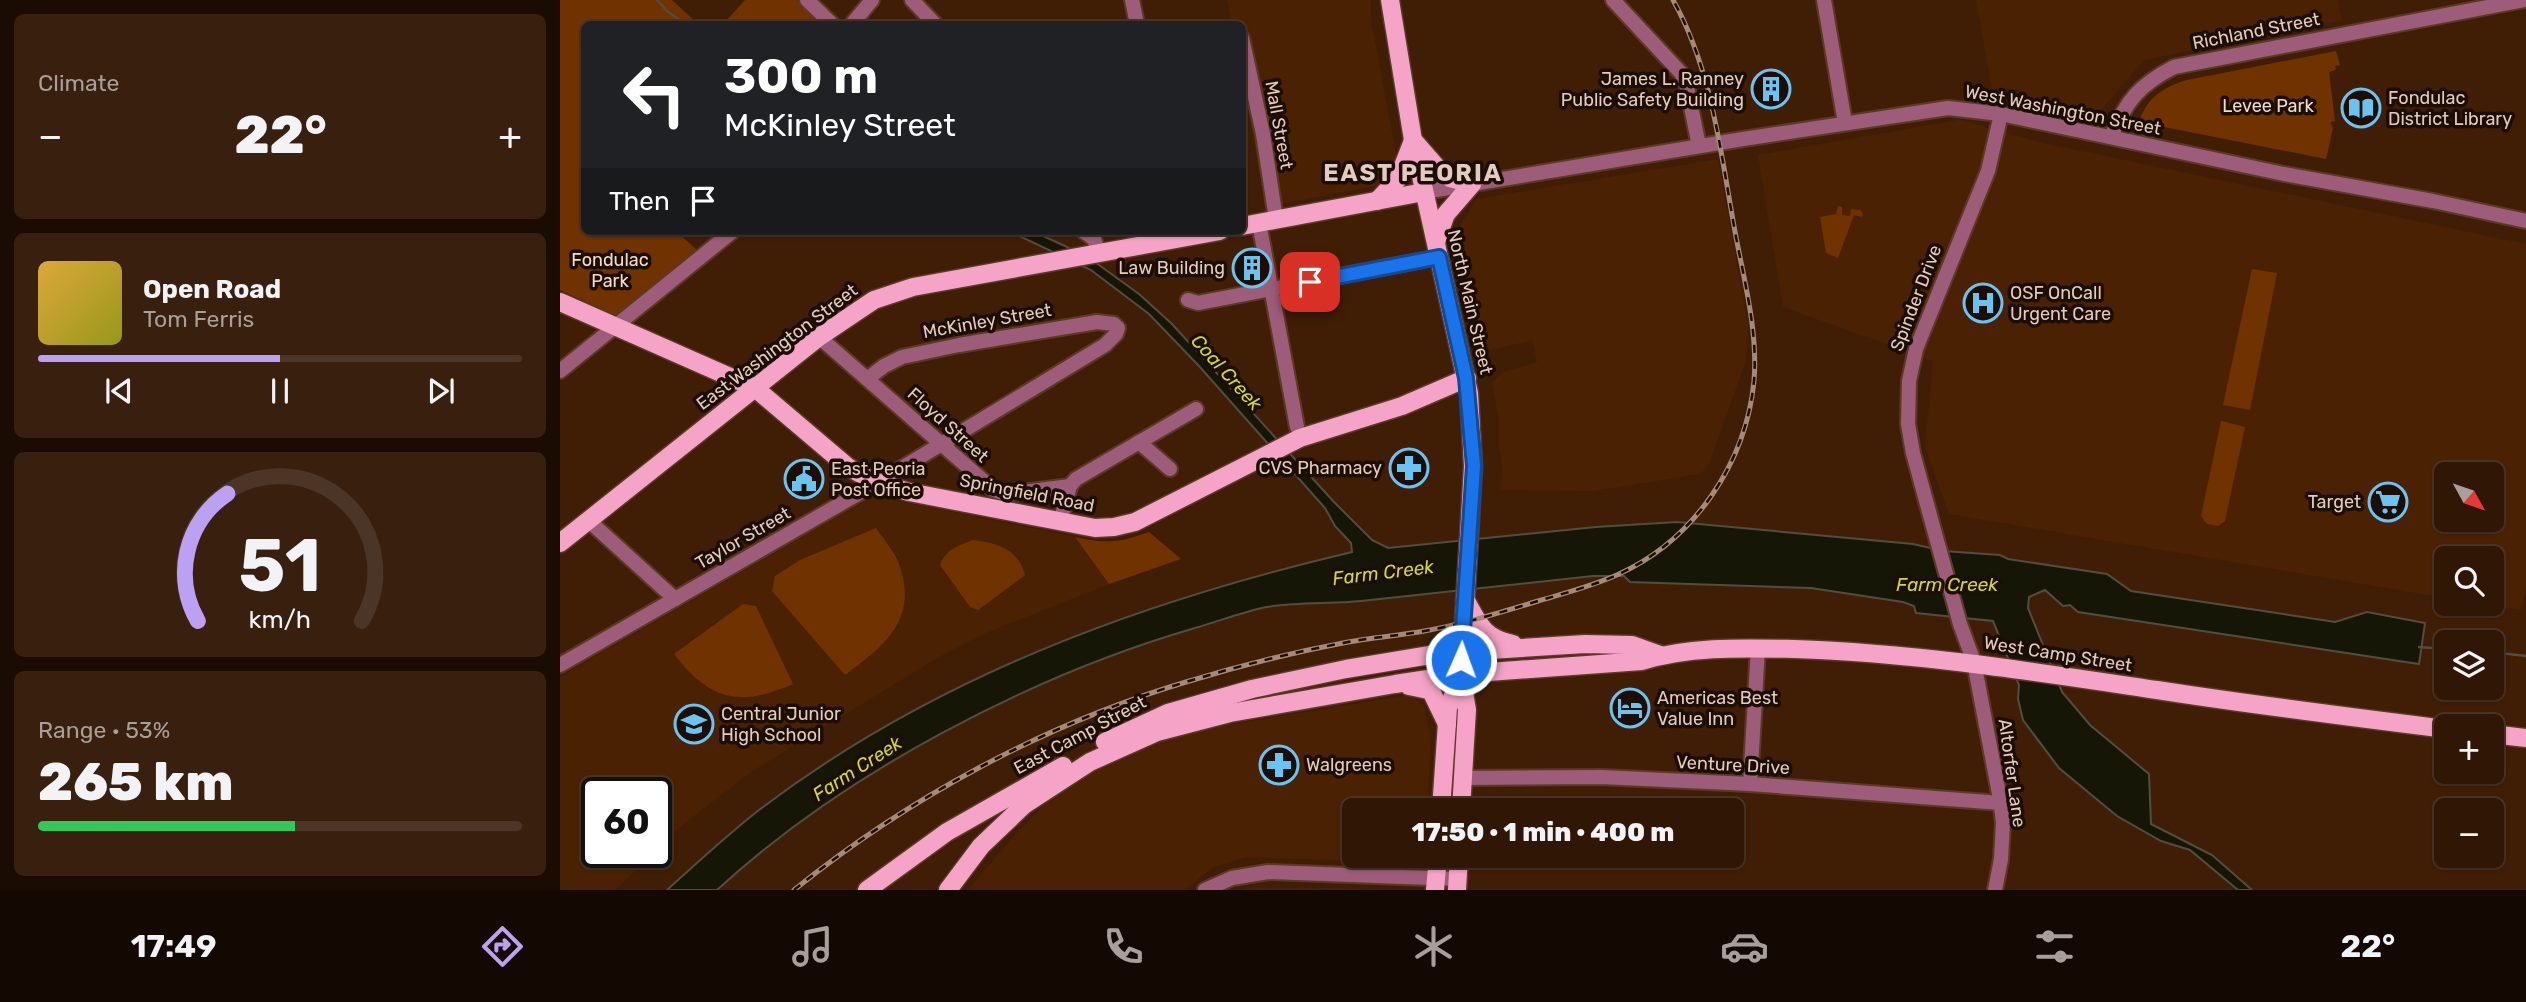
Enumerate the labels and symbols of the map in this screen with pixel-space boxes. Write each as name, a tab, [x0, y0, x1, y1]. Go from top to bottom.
street label: Richland Street	[2190, 8, 2322, 54]
place label: James L. Ranney Public Safety Building	[1561, 68, 1744, 111]
building icon: James L. Ranney Public Safety Building	[1750, 68, 1792, 110]
street label: Mall Street	[1260, 79, 1298, 171]
street label: West Washington Street	[1963, 80, 2163, 140]
library icon: Fondulac District Library	[2340, 87, 2382, 129]
place label: Fondulac District Library	[2388, 87, 2512, 130]
park label: Levee Park	[2222, 95, 2314, 117]
district label: EAST PEORIA	[1323, 159, 1503, 187]
street label: North Main Street	[1443, 227, 1497, 377]
street label: Spinder Drive	[1886, 242, 1946, 354]
building icon: Law Building	[1231, 247, 1273, 289]
park label: Fondulac Park	[571, 249, 649, 292]
pin	[1280, 252, 1340, 312]
place label: Law Building	[1118, 257, 1225, 279]
street label: East Washington Street	[692, 279, 862, 415]
hospital icon: OSF OnCall Urgent Care	[1962, 282, 2004, 324]
place label: OSF OnCall Urgent Care	[2010, 282, 2111, 325]
street label: McKinley Street	[921, 299, 1053, 343]
water label: Coal Creek	[1186, 329, 1267, 415]
street label: Floyd Street	[903, 383, 993, 467]
pharmacy icon: CVS Pharmacy	[1388, 447, 1430, 489]
place label: CVS Pharmacy	[1258, 457, 1382, 479]
public building icon: East Peoria Post Office	[783, 458, 825, 500]
place label: East Peoria Post Office	[831, 458, 925, 501]
north arrow	[2434, 462, 2504, 532]
street label: Springfield Road	[958, 469, 1096, 517]
supermarket icon: Target	[2367, 481, 2409, 523]
place label: Target	[2308, 491, 2361, 513]
street label: Taylor Street	[692, 502, 794, 574]
water label: Farm Creek	[1331, 555, 1435, 590]
water label: Farm Creek	[1896, 573, 1998, 596]
position arrow	[1424, 623, 1498, 697]
street label: West Camp Street	[1982, 631, 2134, 677]
hotel icon: Americas Best Value Inn	[1609, 687, 1651, 729]
place label: Americas Best Value Inn	[1657, 687, 1778, 730]
street label: East Camp Street	[1010, 691, 1150, 779]
school or university icon: Central Junior High School	[673, 703, 715, 745]
place label: Central Junior High School	[721, 703, 841, 746]
street label: Altorfer Lane	[1993, 717, 2031, 829]
water label: Farm Creek	[808, 731, 906, 806]
pharmacy icon: Walgreens	[1258, 744, 1300, 786]
street label: Venture Drive	[1675, 751, 1791, 779]
place label: Walgreens	[1306, 754, 1392, 776]
speed limit sign: 60	[581, 777, 672, 868]

